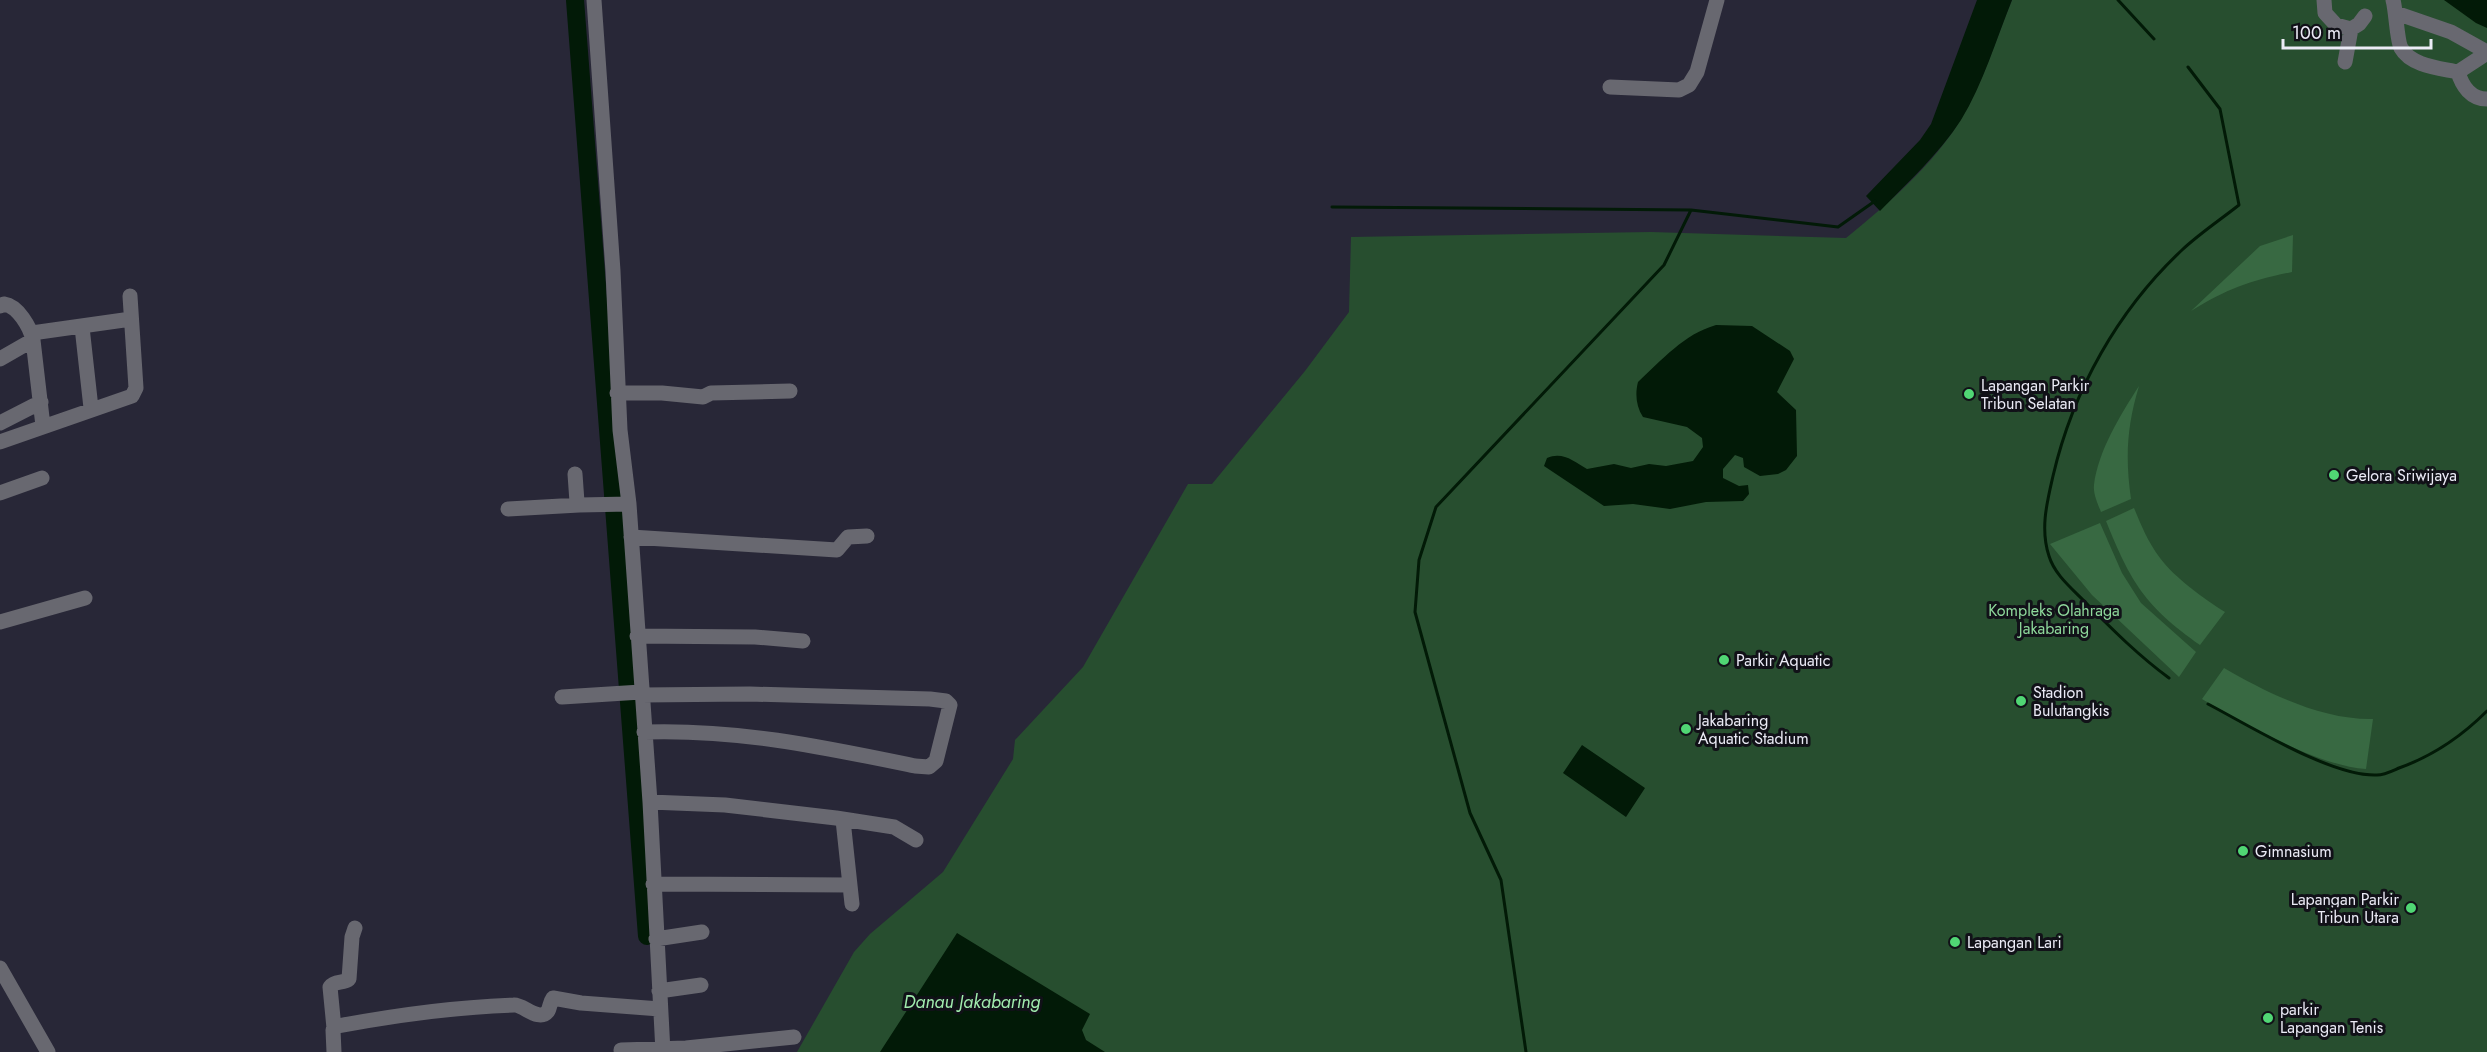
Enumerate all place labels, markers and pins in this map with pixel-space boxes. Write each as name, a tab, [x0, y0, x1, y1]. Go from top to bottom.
place label: Lapangan Parkir Tribun Selatan	[1981, 374, 2090, 415]
marker: Lapangan Parkir Tribun Selatan	[1962, 387, 1976, 401]
place label: Gelora Sriwijaya	[2346, 464, 2457, 487]
marker: Gelora Sriwijaya	[2327, 468, 2341, 482]
place label: Parkir Aquatic	[1736, 649, 1830, 672]
marker: Parkir Aquatic	[1717, 653, 1731, 667]
place label: Stadion Bulutangkis	[2033, 681, 2109, 722]
marker: Stadion Bulutangkis	[2014, 694, 2028, 708]
place label: Jakabaring Aquatic Stadium	[1696, 709, 1809, 750]
marker: Jakabaring Aquatic Stadium	[1679, 722, 1693, 736]
place label: Gimnasium	[2255, 840, 2332, 863]
marker: Gimnasium	[2236, 844, 2250, 858]
place label: Lapangan Parkir Tribun Utara	[2291, 888, 2400, 929]
marker: Lapangan Parkir Tribun Utara	[2404, 901, 2418, 915]
place label: Lapangan Lari	[1967, 931, 2062, 954]
marker: Lapangan Lari	[1948, 935, 1962, 949]
place label: parkir Lapangan Tenis	[2280, 998, 2383, 1039]
marker: parkir Lapangan Tenis	[2261, 1011, 2275, 1025]

